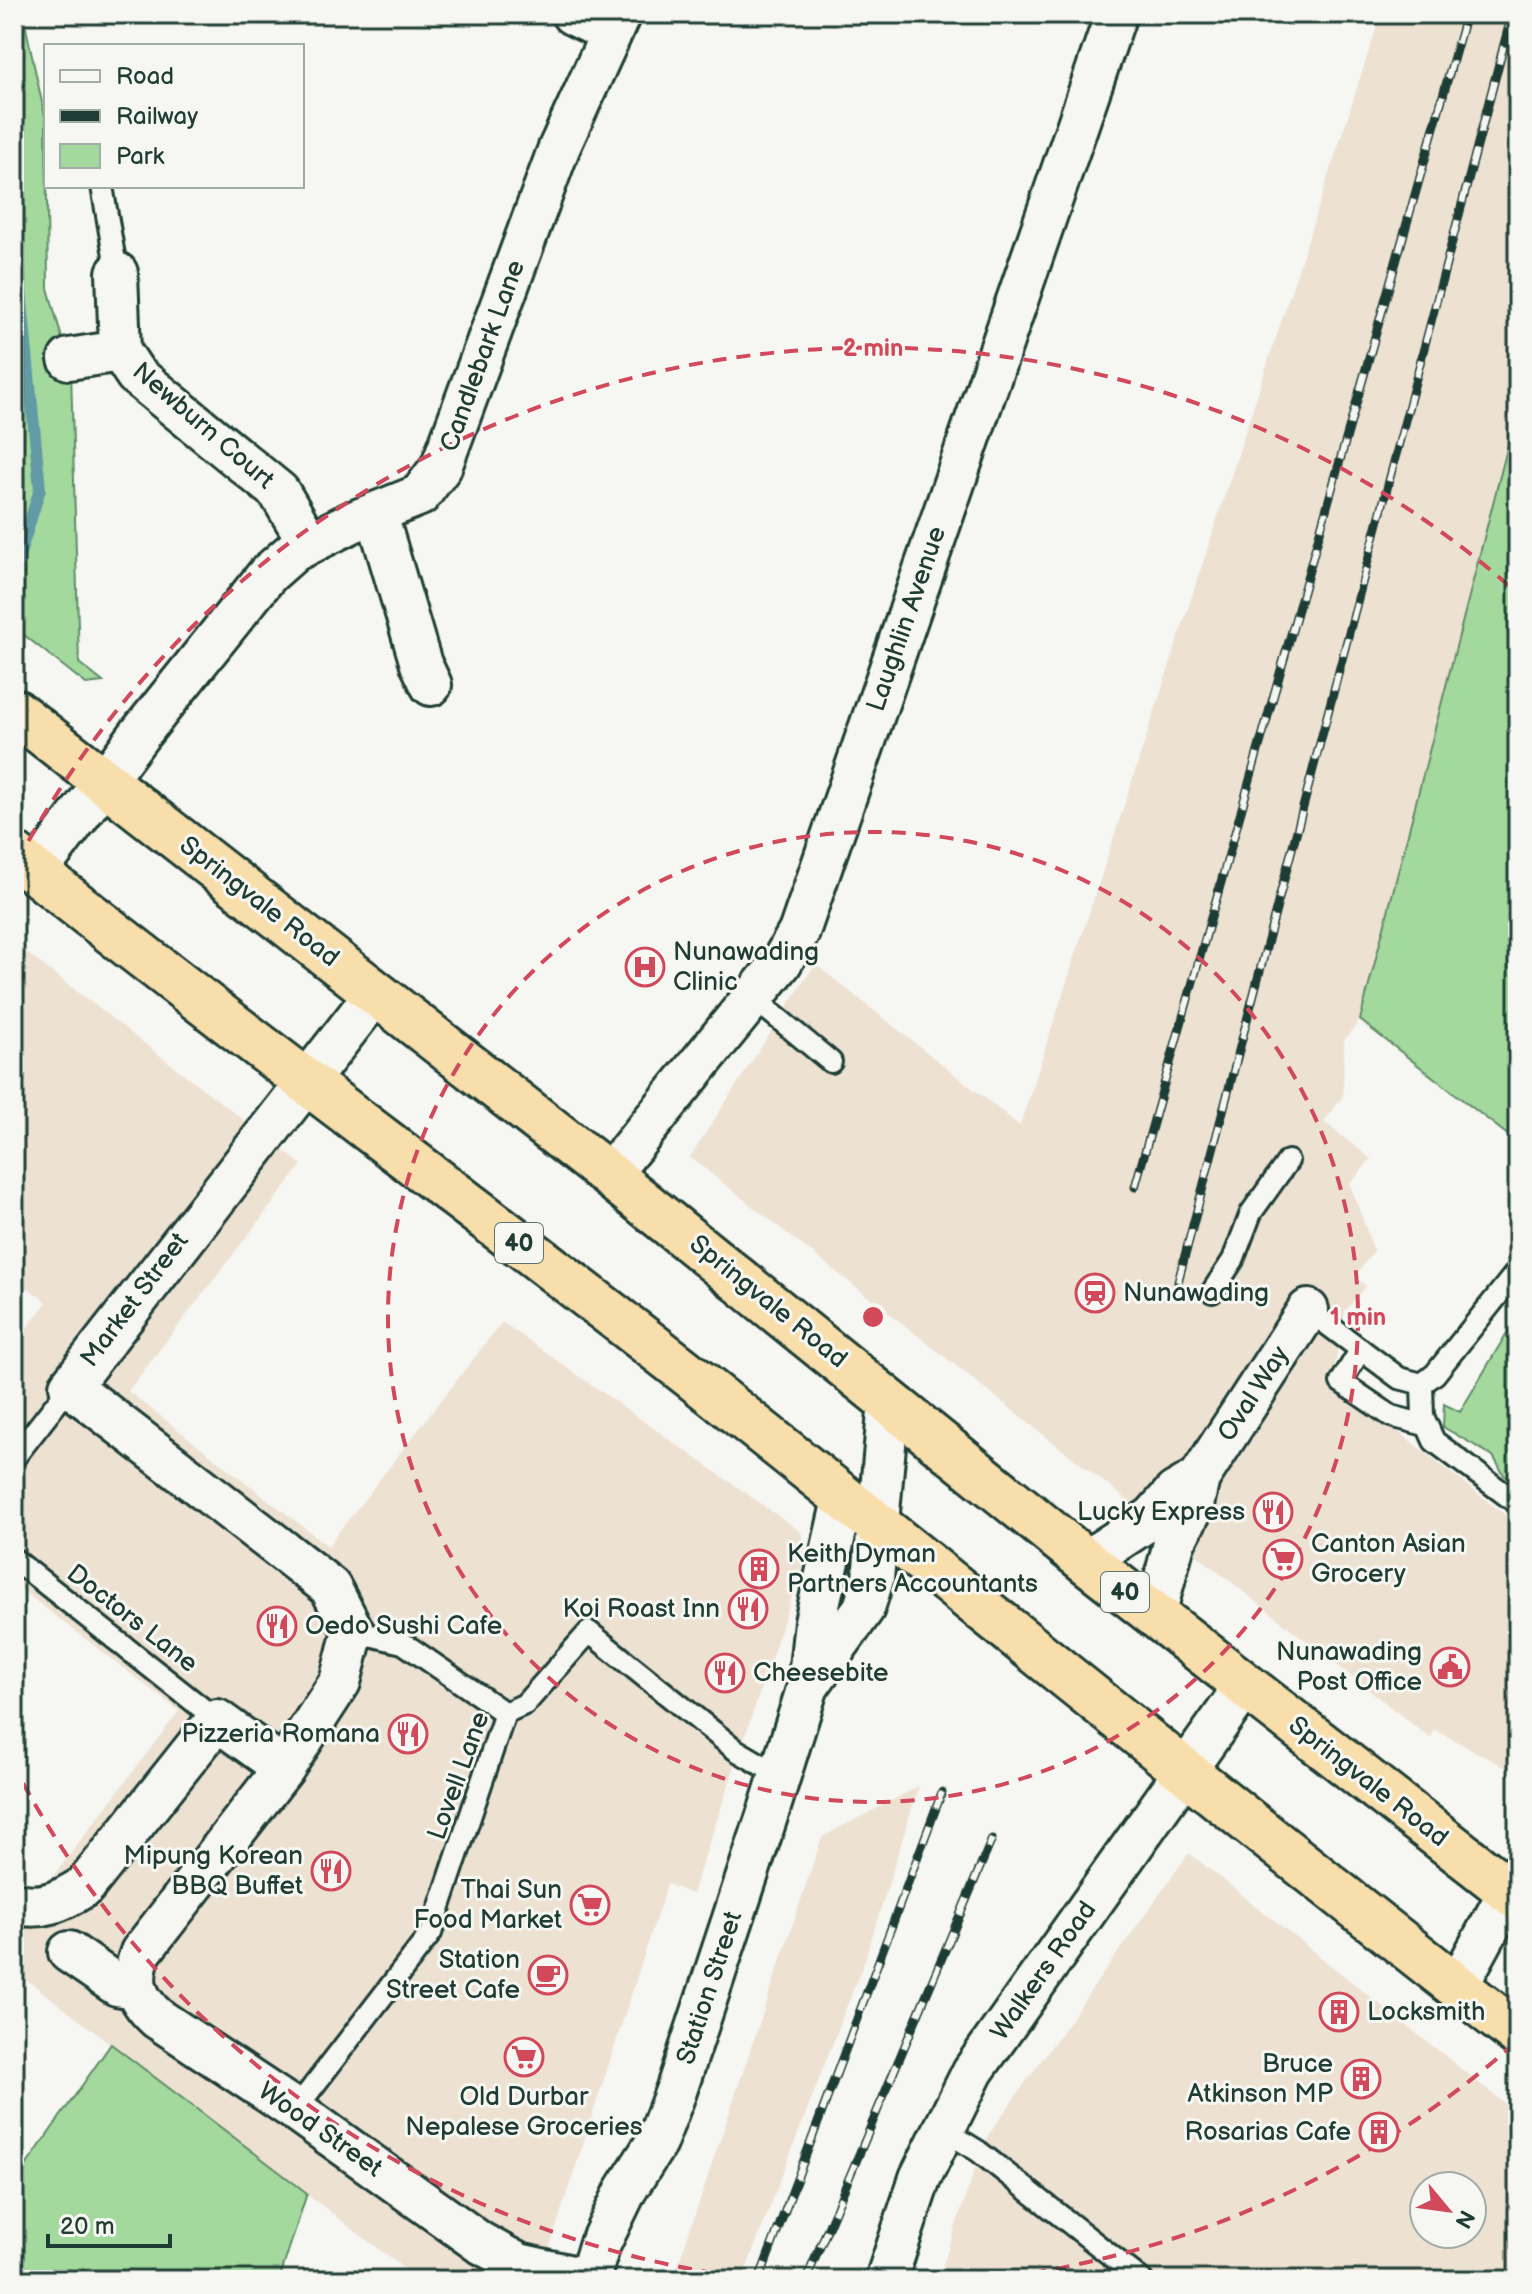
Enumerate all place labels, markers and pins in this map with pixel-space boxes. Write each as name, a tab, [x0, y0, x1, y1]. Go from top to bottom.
place label: Nunawading Clinic	[673, 937, 819, 998]
hospital icon: Nunawading Clinic	[624, 946, 666, 988]
station icon: Nunawading	[1074, 1272, 1116, 1314]
place label: Nunawading	[1123, 1278, 1269, 1309]
centre of rings	[859, 1303, 887, 1331]
restaurant icon: Lucky Express	[1252, 1491, 1294, 1533]
place label: Lucky Express	[1077, 1497, 1245, 1528]
place label: Canton Asian Grocery	[1311, 1529, 1466, 1590]
supermarket icon: Canton Asian Grocery	[1262, 1538, 1304, 1580]
place label: Keith Dyman Partners Accountants	[787, 1539, 1038, 1600]
building icon: Keith Dyman Partners Accountants	[738, 1548, 780, 1590]
restaurant icon: Koi Roast Inn	[727, 1588, 769, 1630]
place label: Koi Roast Inn	[562, 1594, 720, 1625]
restaurant icon: Oedo Sushi Cafe	[256, 1605, 298, 1647]
place label: Oedo Sushi Cafe	[305, 1611, 502, 1642]
place label: Nunawading Post Office	[1276, 1637, 1422, 1698]
public building icon: Nunawading Post Office	[1429, 1646, 1471, 1688]
restaurant icon: Cheesebite	[704, 1652, 746, 1694]
place label: Cheesebite	[753, 1658, 888, 1689]
restaurant icon: Pizzeria Romana	[387, 1713, 429, 1755]
place label: Pizzeria Romana	[182, 1719, 380, 1750]
place label: Mipung Korean BBQ Buffet	[124, 1841, 303, 1902]
restaurant icon: Mipung Korean BBQ Buffet	[310, 1850, 352, 1892]
place label: Thai Sun Food Market	[414, 1875, 562, 1936]
supermarket icon: Thai Sun Food Market	[569, 1884, 611, 1926]
place label: Station Street Cafe	[386, 1945, 520, 2006]
cafe icon: Station Street Cafe	[527, 1954, 569, 1996]
building icon: Locksmith	[1318, 1991, 1360, 2033]
place label: Locksmith	[1367, 1997, 1485, 2028]
supermarket icon: Old Durbar Nepalese Groceries	[503, 2036, 545, 2078]
place label: Bruce Atkinson MP	[1188, 2049, 1333, 2110]
building icon: Bruce Atkinson MP	[1340, 2058, 1382, 2100]
place label: Old Durbar Nepalese Groceries	[405, 2082, 643, 2143]
building icon: Rosarias Cafe	[1358, 2111, 1400, 2153]
place label: Rosarias Cafe	[1184, 2117, 1351, 2148]

